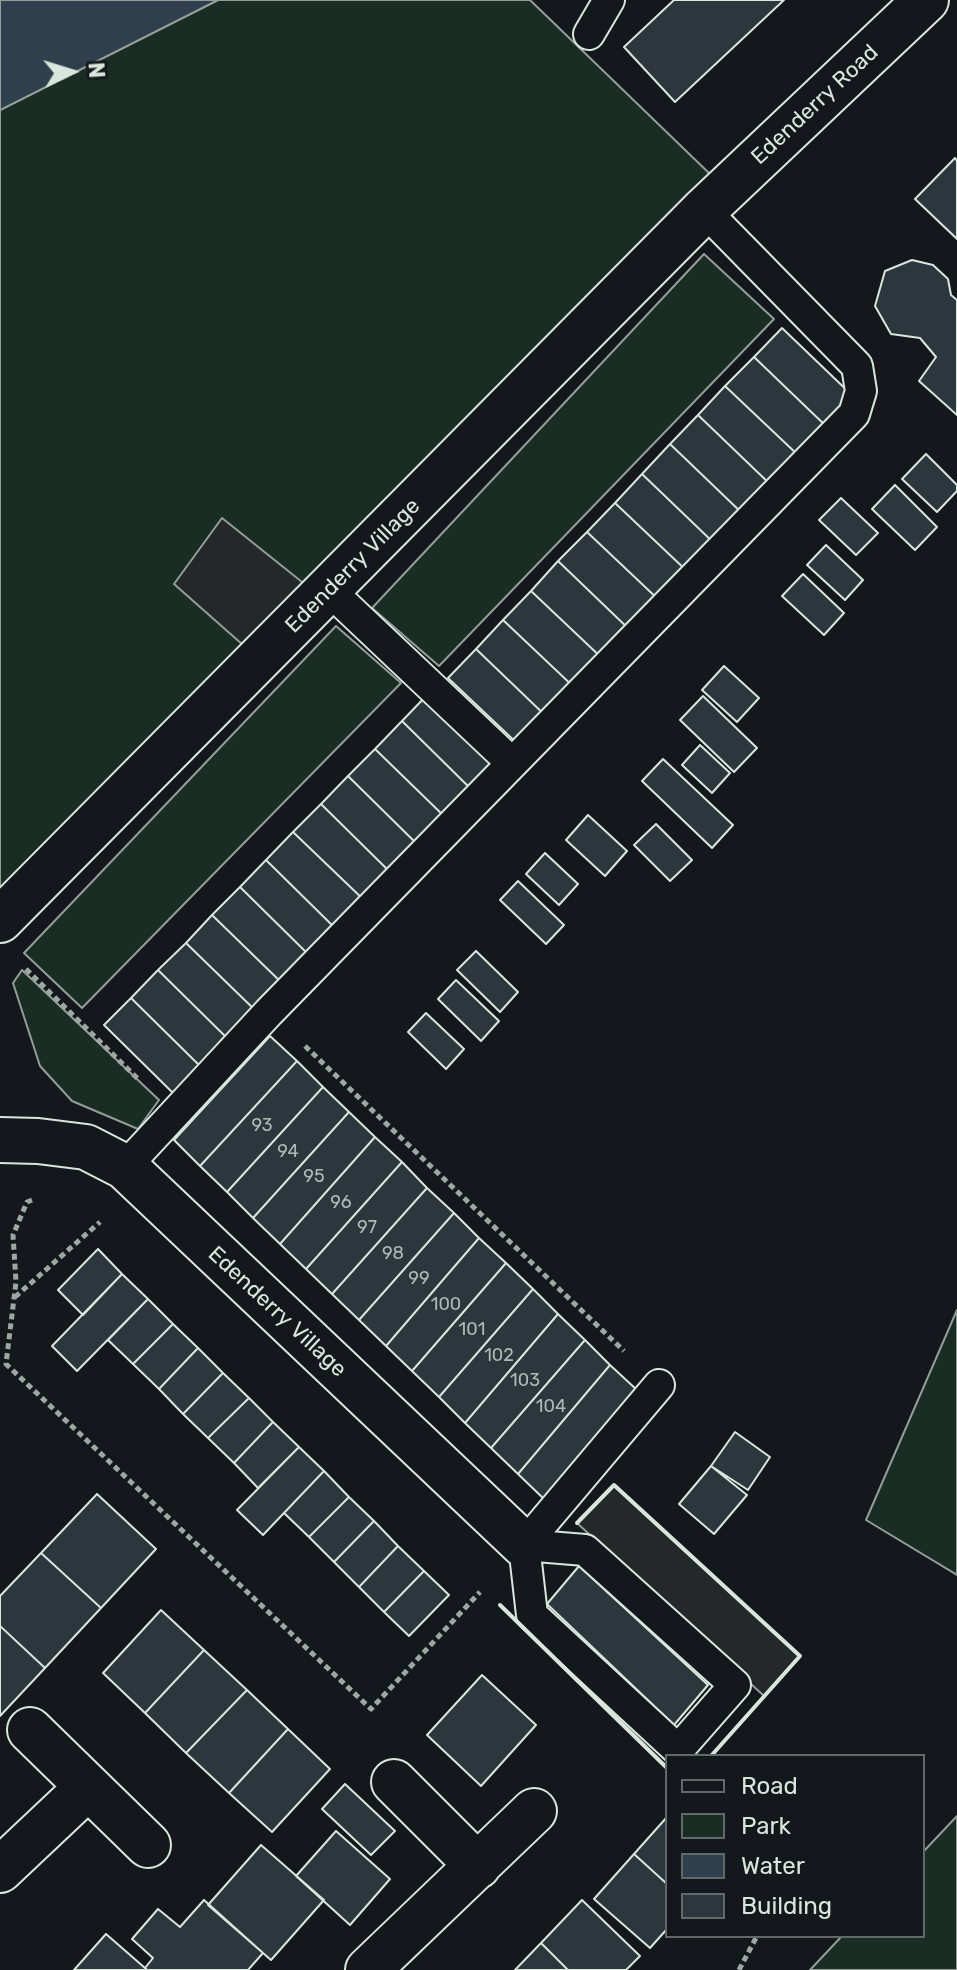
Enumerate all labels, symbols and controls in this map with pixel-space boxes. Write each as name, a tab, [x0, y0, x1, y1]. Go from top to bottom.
north arrow	[32, 32, 112, 112]
street label: Edenderry Road	[746, 40, 884, 170]
text: N	[82, 61, 110, 79]
street label: Edenderry Village	[280, 493, 426, 639]
house number: 93	[251, 1115, 273, 1137]
house number: 94	[277, 1141, 299, 1163]
house number: 95	[303, 1166, 325, 1188]
house number: 96	[330, 1192, 352, 1214]
house number: 97	[357, 1217, 377, 1239]
street label: Edenderry Village	[202, 1241, 352, 1383]
house number: 98	[382, 1243, 404, 1265]
house number: 99	[408, 1268, 430, 1290]
house number: 100	[431, 1294, 461, 1316]
house number: 101	[459, 1319, 485, 1341]
house number: 102	[484, 1345, 514, 1367]
house number: 103	[510, 1370, 540, 1392]
house number: 104	[536, 1396, 566, 1418]
legend	[665, 1754, 925, 1938]
text: Road	[741, 1772, 798, 1800]
text: Park	[741, 1812, 791, 1840]
text: Water	[741, 1852, 805, 1880]
text: Building	[741, 1892, 832, 1920]

